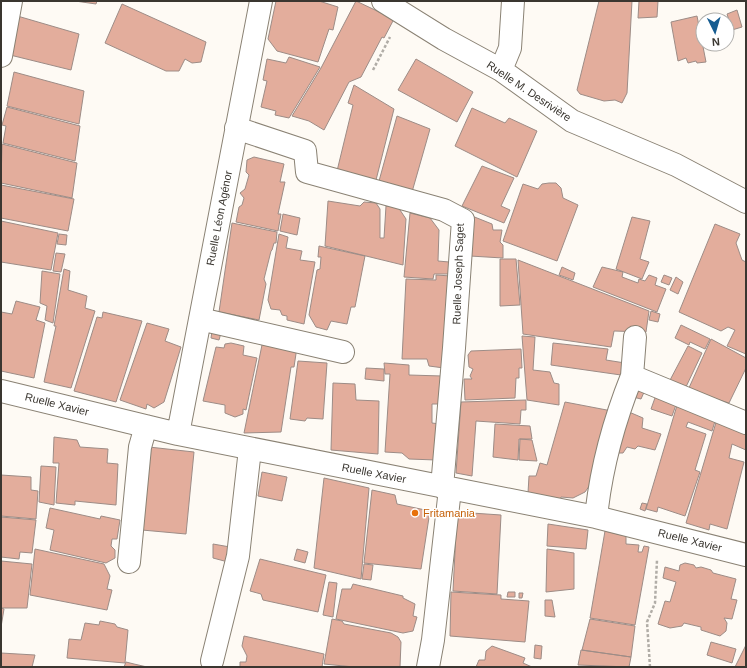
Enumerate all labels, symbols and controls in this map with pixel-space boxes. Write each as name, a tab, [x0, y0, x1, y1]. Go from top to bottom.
north arrow	[695, 12, 735, 52]
text: N	[711, 36, 720, 48]
street label: Ruelle M. Desrivière	[485, 58, 573, 124]
street label: Ruelle Léon Agénor	[204, 169, 234, 267]
street label: Ruelle Joseph Saget	[450, 223, 466, 325]
street label: Ruelle Xavier	[24, 390, 91, 418]
street label: Ruelle Xavier	[341, 461, 408, 485]
place label: Fritamania	[423, 507, 476, 519]
marker: Fritamania	[410, 508, 420, 518]
street label: Ruelle Xavier	[657, 526, 724, 554]

